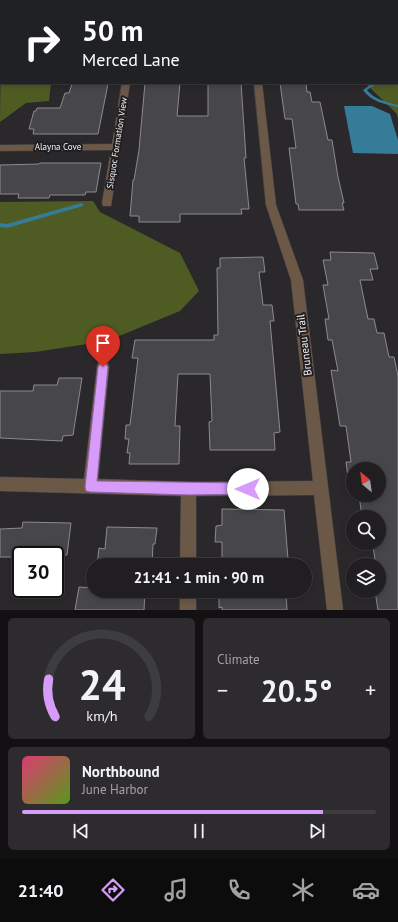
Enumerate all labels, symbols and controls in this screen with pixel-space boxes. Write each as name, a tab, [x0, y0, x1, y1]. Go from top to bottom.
text: 50 m	[82, 12, 143, 49]
icon: right	[16, 16, 68, 68]
text: Merced Lane	[82, 48, 180, 71]
street label: Sisquoc Formation View	[104, 96, 129, 189]
street label: Alayna Cove	[35, 141, 82, 152]
street label: Bruneau Trail	[293, 313, 315, 377]
pin	[86, 326, 120, 367]
icon: arrive	[92, 332, 114, 354]
north arrow	[346, 462, 386, 502]
map controls	[346, 462, 386, 598]
position arrow	[227, 468, 269, 510]
button: search	[346, 510, 386, 550]
speed limit sign: 30	[12, 546, 64, 598]
button: layers	[346, 558, 386, 598]
text: 21:41 · 1 min · 90 m	[134, 568, 264, 587]
text: Climate	[217, 651, 260, 668]
text: 24	[78, 657, 125, 710]
text: 20.5°	[261, 671, 332, 710]
text: −	[217, 676, 228, 704]
text: +	[365, 676, 376, 704]
text: km/h	[86, 705, 117, 724]
text: Northbound	[82, 762, 159, 781]
text: June Harbor	[82, 781, 148, 798]
icon: previous	[70, 820, 92, 842]
icon: pause	[188, 820, 210, 842]
icon: next	[306, 820, 328, 842]
icon: directions	[99, 876, 127, 904]
icon: music	[162, 876, 190, 904]
icon: phone	[225, 876, 253, 904]
icon: climate	[289, 876, 317, 904]
icon: car	[352, 876, 380, 904]
text: 21:40	[18, 879, 63, 902]

